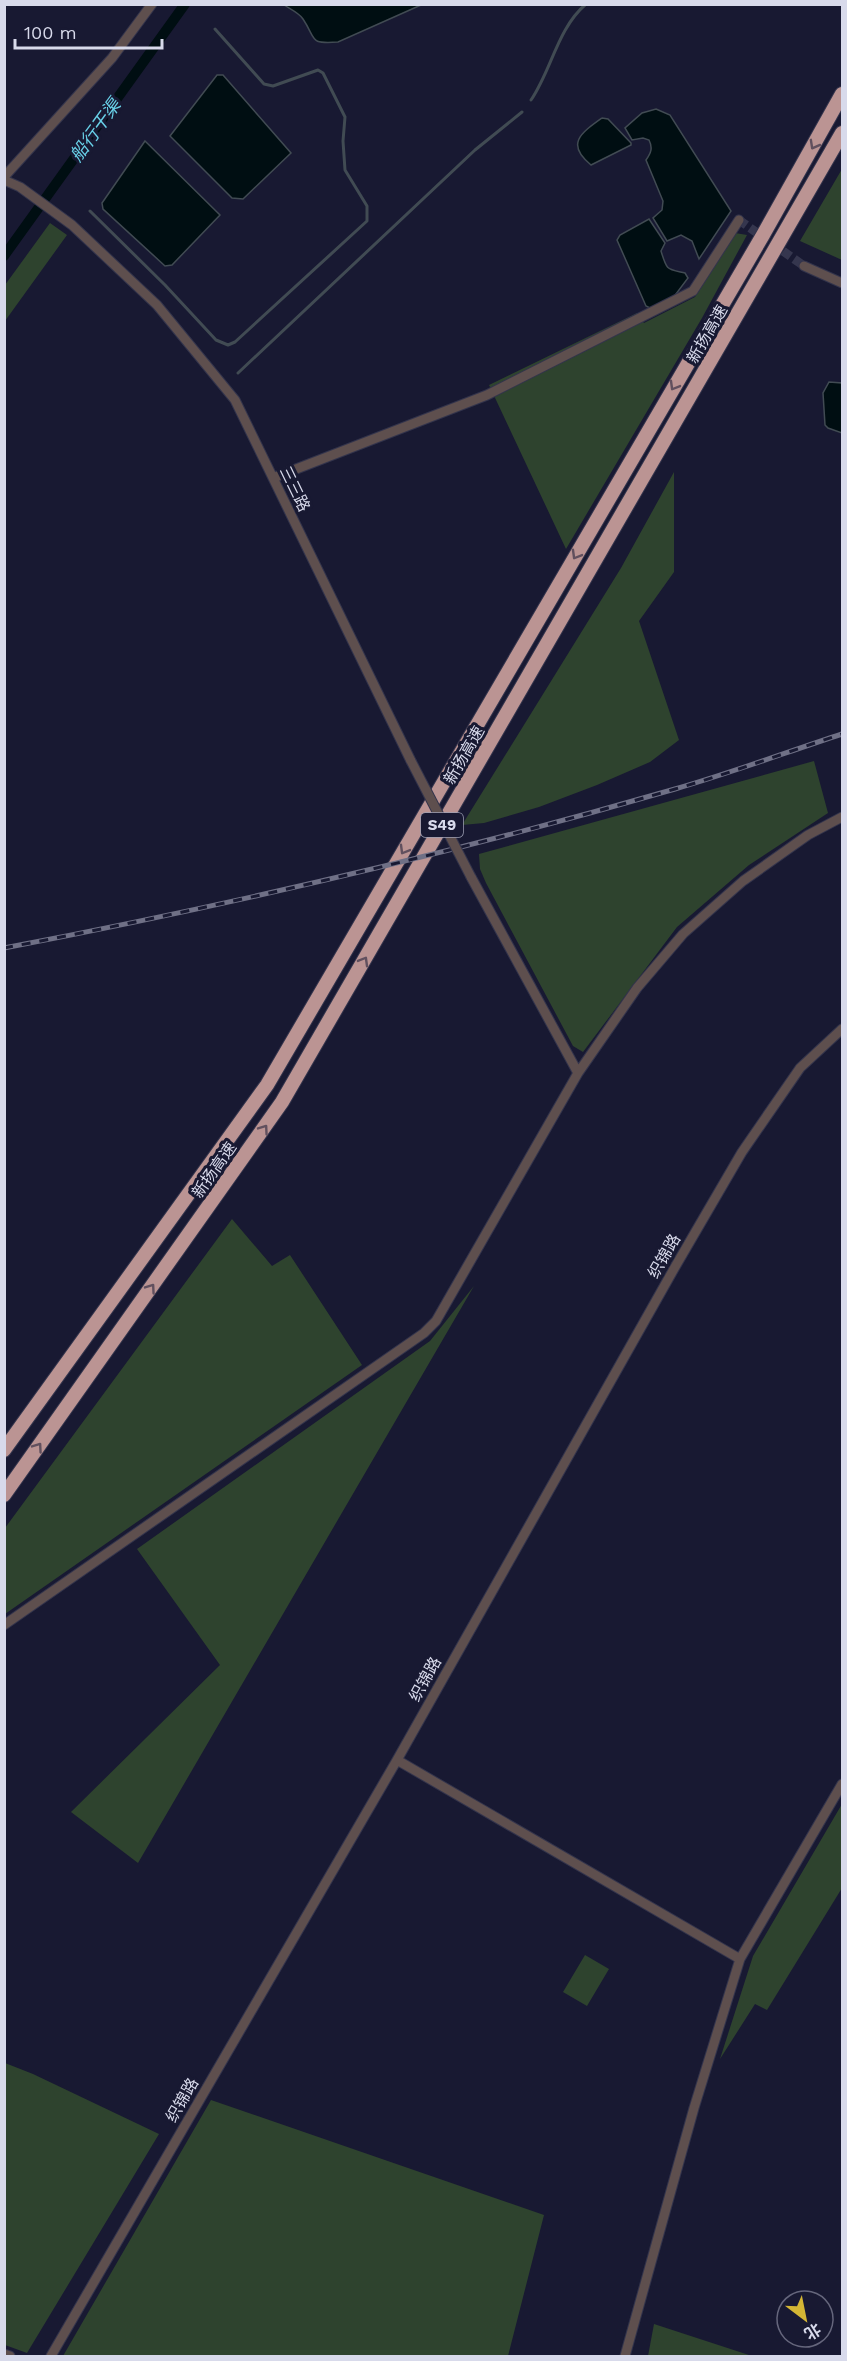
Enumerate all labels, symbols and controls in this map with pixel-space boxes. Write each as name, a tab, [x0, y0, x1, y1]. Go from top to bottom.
scale bar	[15, 12, 162, 50]
text: 100 m	[24, 22, 77, 43]
water label: 船行干渠	[65, 92, 126, 165]
one-way arrow	[809, 139, 821, 149]
street label: 新扬高速	[683, 302, 731, 366]
one-way arrow	[670, 380, 682, 391]
street label: 三三路	[276, 463, 314, 515]
one-way arrow	[572, 549, 583, 559]
street label: 新扬高速	[440, 723, 488, 787]
road number: S49	[421, 813, 463, 837]
one-way arrow	[399, 844, 411, 854]
one-way arrow	[356, 957, 368, 967]
one-way arrow	[256, 1124, 267, 1135]
street label: 新扬高速	[188, 1138, 240, 1202]
street label: 织锦路	[644, 1230, 684, 1282]
one-way arrow	[144, 1283, 155, 1294]
one-way arrow	[31, 1442, 42, 1453]
street label: 织锦路	[405, 1653, 445, 1705]
street label: 织锦路	[162, 2074, 202, 2126]
north arrow	[775, 2289, 835, 2349]
text: 北	[801, 2319, 825, 2344]

